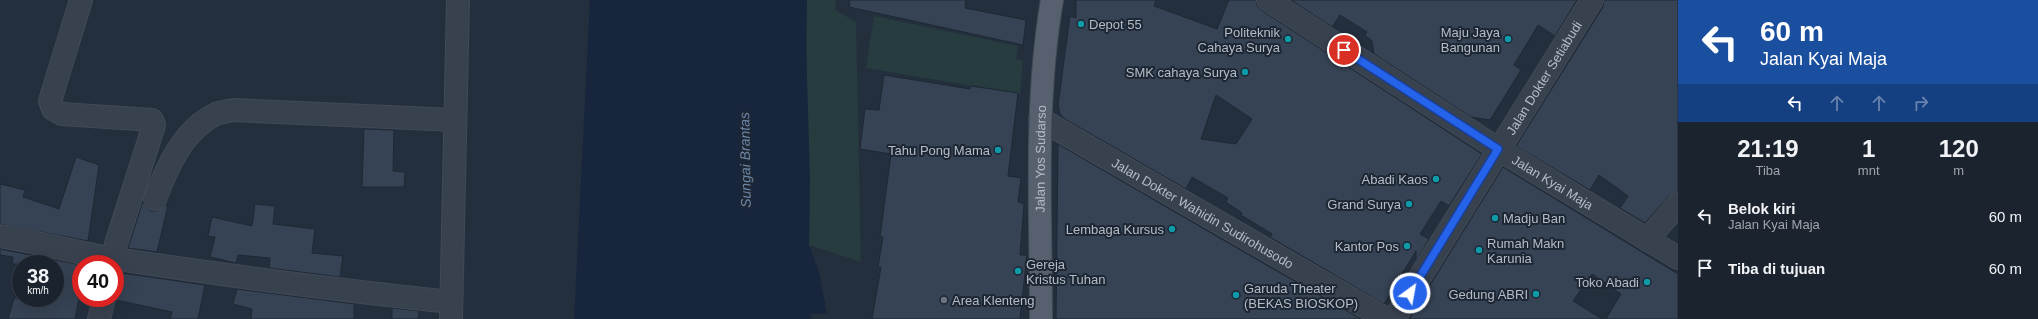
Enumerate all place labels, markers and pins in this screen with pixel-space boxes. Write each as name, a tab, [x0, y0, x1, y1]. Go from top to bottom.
place label: Depot 55	[1089, 17, 1142, 32]
marker: Depot 55	[1076, 19, 1086, 29]
place label: Politeknik Cahaya Surya	[1198, 25, 1281, 55]
place label: Maju Jaya Bangunan	[1441, 25, 1501, 55]
pin	[1327, 33, 1361, 67]
marker: Politeknik Cahaya Surya	[1283, 34, 1293, 44]
marker: Maju Jaya Bangunan	[1503, 34, 1513, 44]
place label: SMK cahaya Surya	[1126, 65, 1238, 80]
marker: SMK cahaya Surya	[1240, 67, 1250, 77]
place label: Tahu Pong Mama	[888, 143, 991, 158]
marker: Tahu Pong Mama	[993, 145, 1003, 155]
place label: Abadi Kaos	[1362, 172, 1428, 187]
marker: Abadi Kaos	[1431, 174, 1441, 184]
place label: Grand Surya	[1327, 197, 1402, 212]
marker: Grand Surya	[1404, 199, 1414, 209]
place label: Madju Ban	[1503, 211, 1565, 226]
marker: Madju Ban	[1490, 213, 1500, 223]
place label: Lembaga Kursus	[1066, 222, 1164, 237]
marker: Lembaga Kursus	[1167, 224, 1177, 234]
place label: Rumah Makn Karunia	[1487, 236, 1564, 266]
place label: Kantor Pos	[1335, 239, 1399, 254]
marker: Kantor Pos	[1402, 241, 1412, 251]
marker: Rumah Makn Karunia	[1474, 245, 1484, 255]
place label: Gereja Kristus Tuhan	[1026, 257, 1106, 287]
marker: Gereja Kristus Tuhan	[1013, 266, 1023, 276]
place label: Toko Abadi	[1575, 275, 1639, 290]
marker: Toko Abadi	[1642, 277, 1652, 287]
place label: Garuda Theater (BEKAS BIOSKOP)	[1244, 281, 1358, 311]
place label: Gedung ABRI	[1449, 287, 1528, 302]
marker: Gedung ABRI	[1531, 289, 1541, 299]
marker: Garuda Theater (BEKAS BIOSKOP)	[1231, 290, 1241, 300]
place label: Area Klenteng	[952, 293, 1034, 308]
marker: Area Klenteng	[939, 295, 949, 305]

